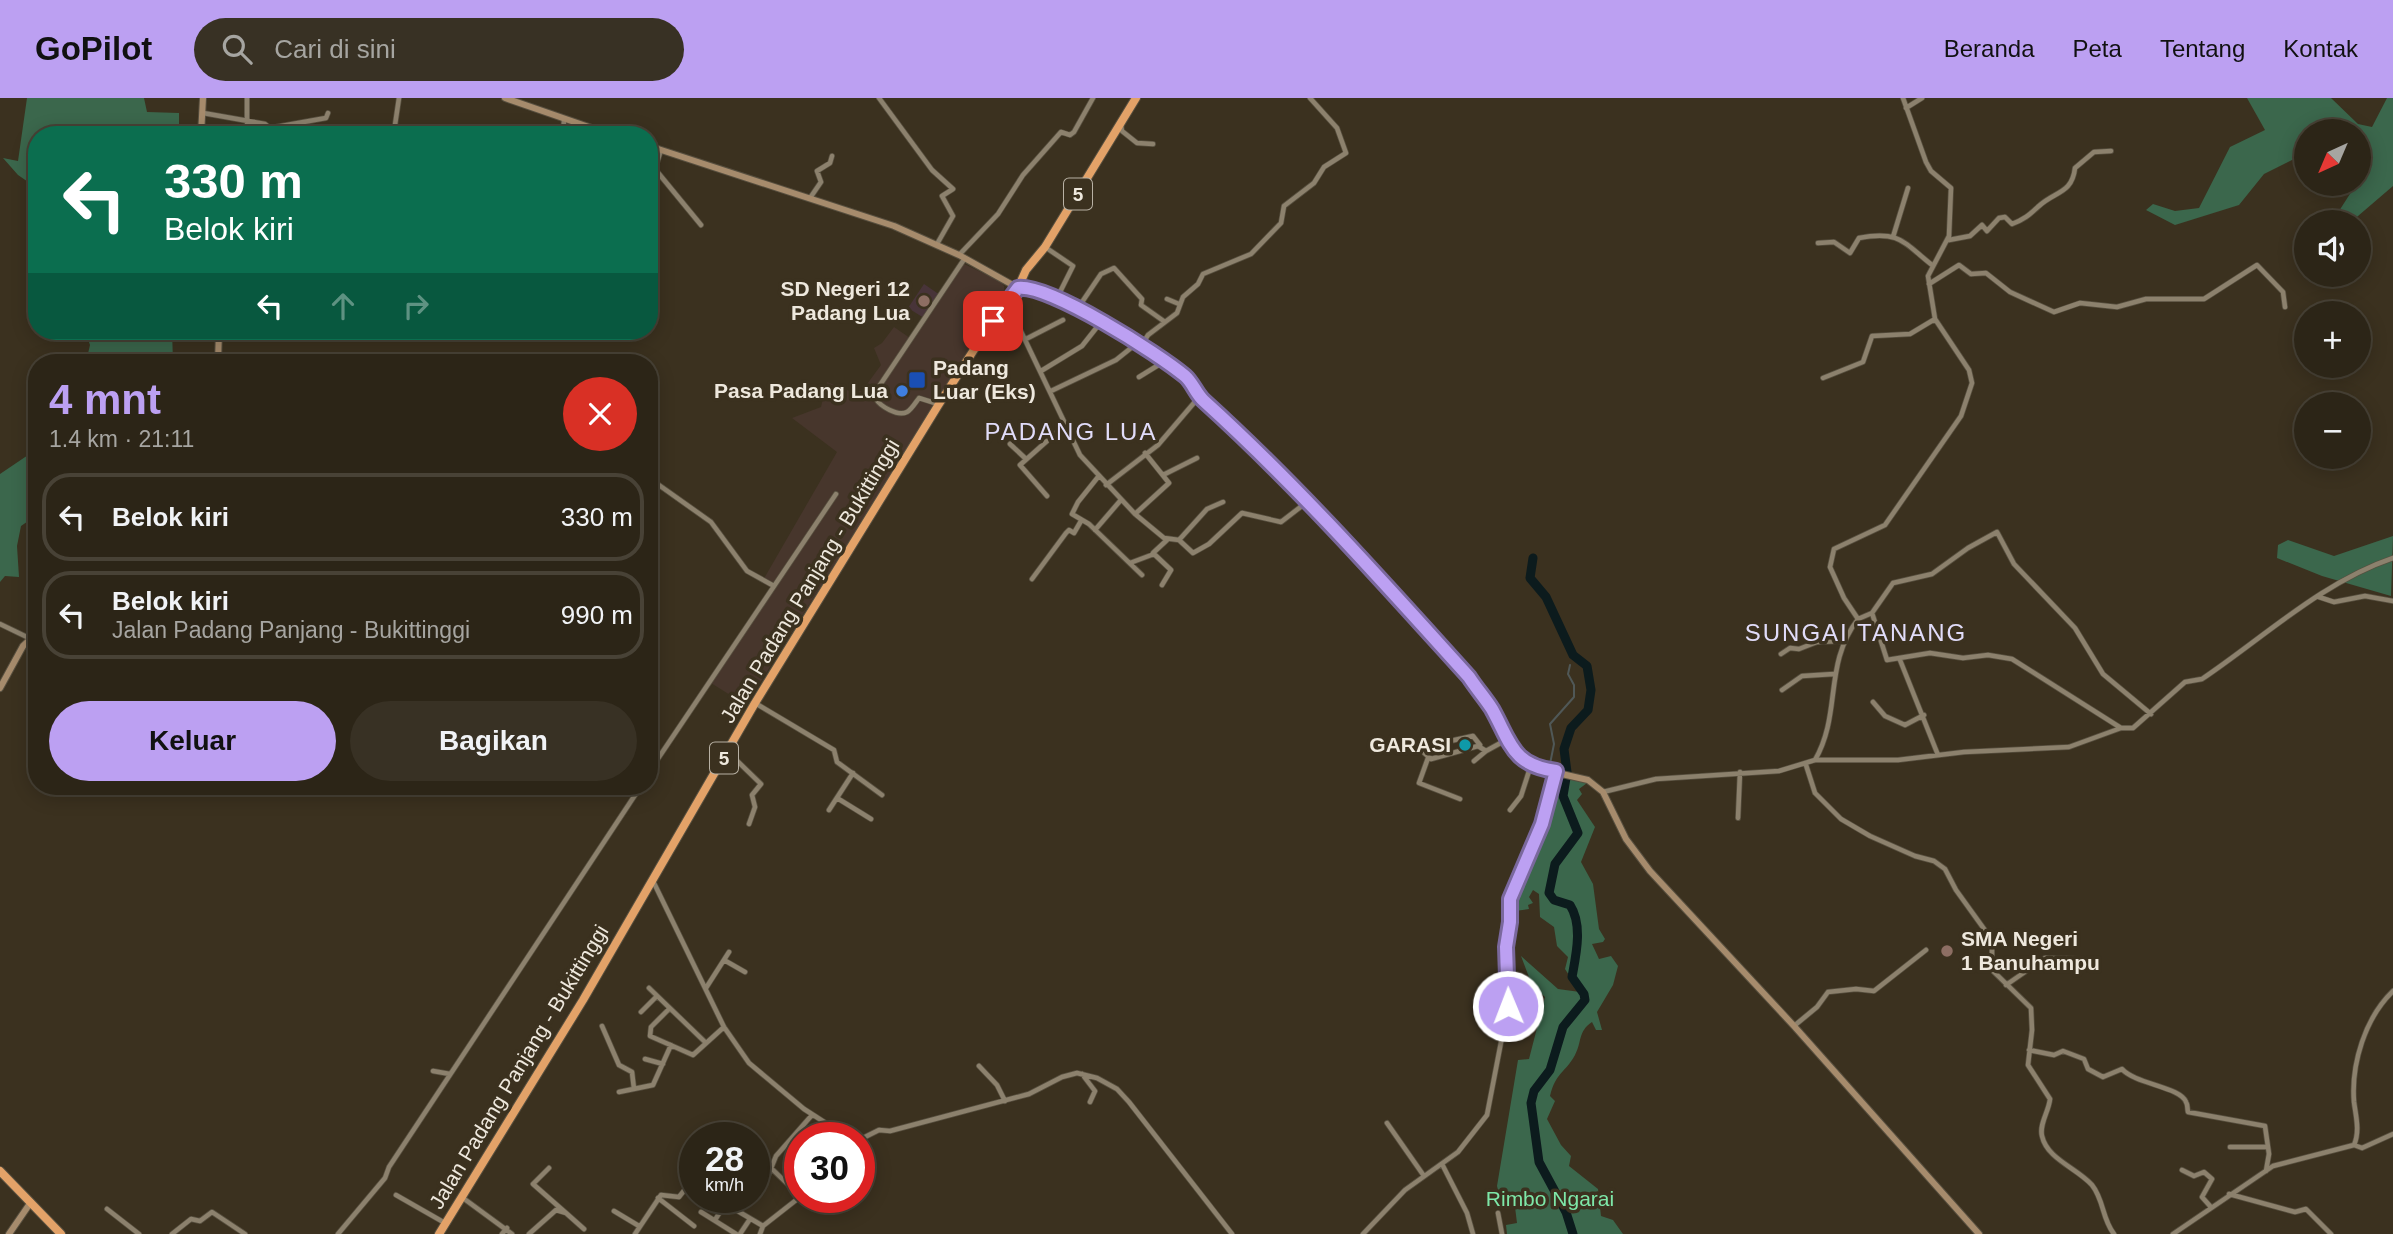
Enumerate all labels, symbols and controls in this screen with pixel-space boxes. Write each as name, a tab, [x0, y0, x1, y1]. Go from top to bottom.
search box	[194, 18, 684, 81]
text: GoPilot	[35, 30, 152, 67]
icon: search	[218, 30, 256, 68]
text: Cari di sini	[274, 34, 396, 64]
text: Beranda	[1944, 35, 2035, 62]
text: Peta	[2073, 35, 2122, 62]
text: Tentang	[2160, 35, 2245, 62]
text: Kontak	[2283, 35, 2358, 62]
north arrow	[2294, 119, 2371, 196]
map controls	[2294, 119, 2371, 469]
icon: left	[49, 154, 140, 245]
text: 330 m	[164, 154, 303, 208]
road number: 5	[1064, 178, 1092, 209]
button: sound	[2294, 210, 2371, 287]
text: Belok kiri	[164, 211, 294, 247]
place label: SD Negeri 12 Padang Lua	[780, 277, 910, 324]
icon: left	[251, 287, 289, 325]
icon: ahead	[324, 287, 362, 325]
icon: right	[397, 287, 435, 325]
pin	[963, 291, 1023, 351]
marker: SD Negeri 12 Padang Lua	[916, 293, 932, 309]
button: +	[2294, 301, 2371, 378]
icon: arrive	[974, 302, 1012, 340]
place label: Padang Luar (Eks)	[933, 356, 1036, 403]
marker: Padang Luar (Eks)	[907, 370, 927, 390]
text: 4 mnt	[49, 376, 161, 423]
button: close	[563, 377, 637, 451]
place label: Pasa Padang Lua	[714, 379, 888, 402]
marker: Pasa Padang Lua	[894, 383, 910, 399]
button: −	[2294, 392, 2371, 469]
district label: PADANG LUA	[985, 418, 1157, 445]
text: 1.4 km · 21:11	[49, 426, 194, 452]
street label: Jalan Padang Panjang - Bukittinggi	[716, 435, 904, 727]
icon: left	[53, 498, 91, 536]
text: Belok kiri	[112, 502, 229, 532]
text: 330 m	[561, 502, 633, 532]
text: Belok kiri	[112, 586, 229, 616]
icon: left	[53, 596, 91, 634]
text: 990 m	[561, 600, 633, 630]
text: Jalan Padang Panjang - Bukittinggi	[112, 617, 470, 643]
district label: SUNGAI TANANG	[1745, 619, 1967, 646]
button: Keluar	[49, 701, 336, 781]
button: Bagikan	[350, 701, 637, 781]
place label: GARASI	[1369, 733, 1451, 756]
marker: GARASI	[1457, 737, 1473, 753]
road number: 5	[710, 743, 738, 774]
street label: Jalan Padang Panjang - Bukittinggi	[425, 921, 613, 1213]
place label: SMA Negeri 1 Banuhampu	[1961, 927, 2100, 974]
marker: SMA Negeri 1 Banuhampu	[1939, 943, 1955, 959]
position arrow	[1471, 969, 1545, 1043]
speed limit sign: 30	[784, 1122, 875, 1213]
text: 28	[705, 1139, 744, 1178]
text: km/h	[705, 1175, 744, 1195]
park label: Rimbo Ngarai	[1486, 1187, 1614, 1210]

